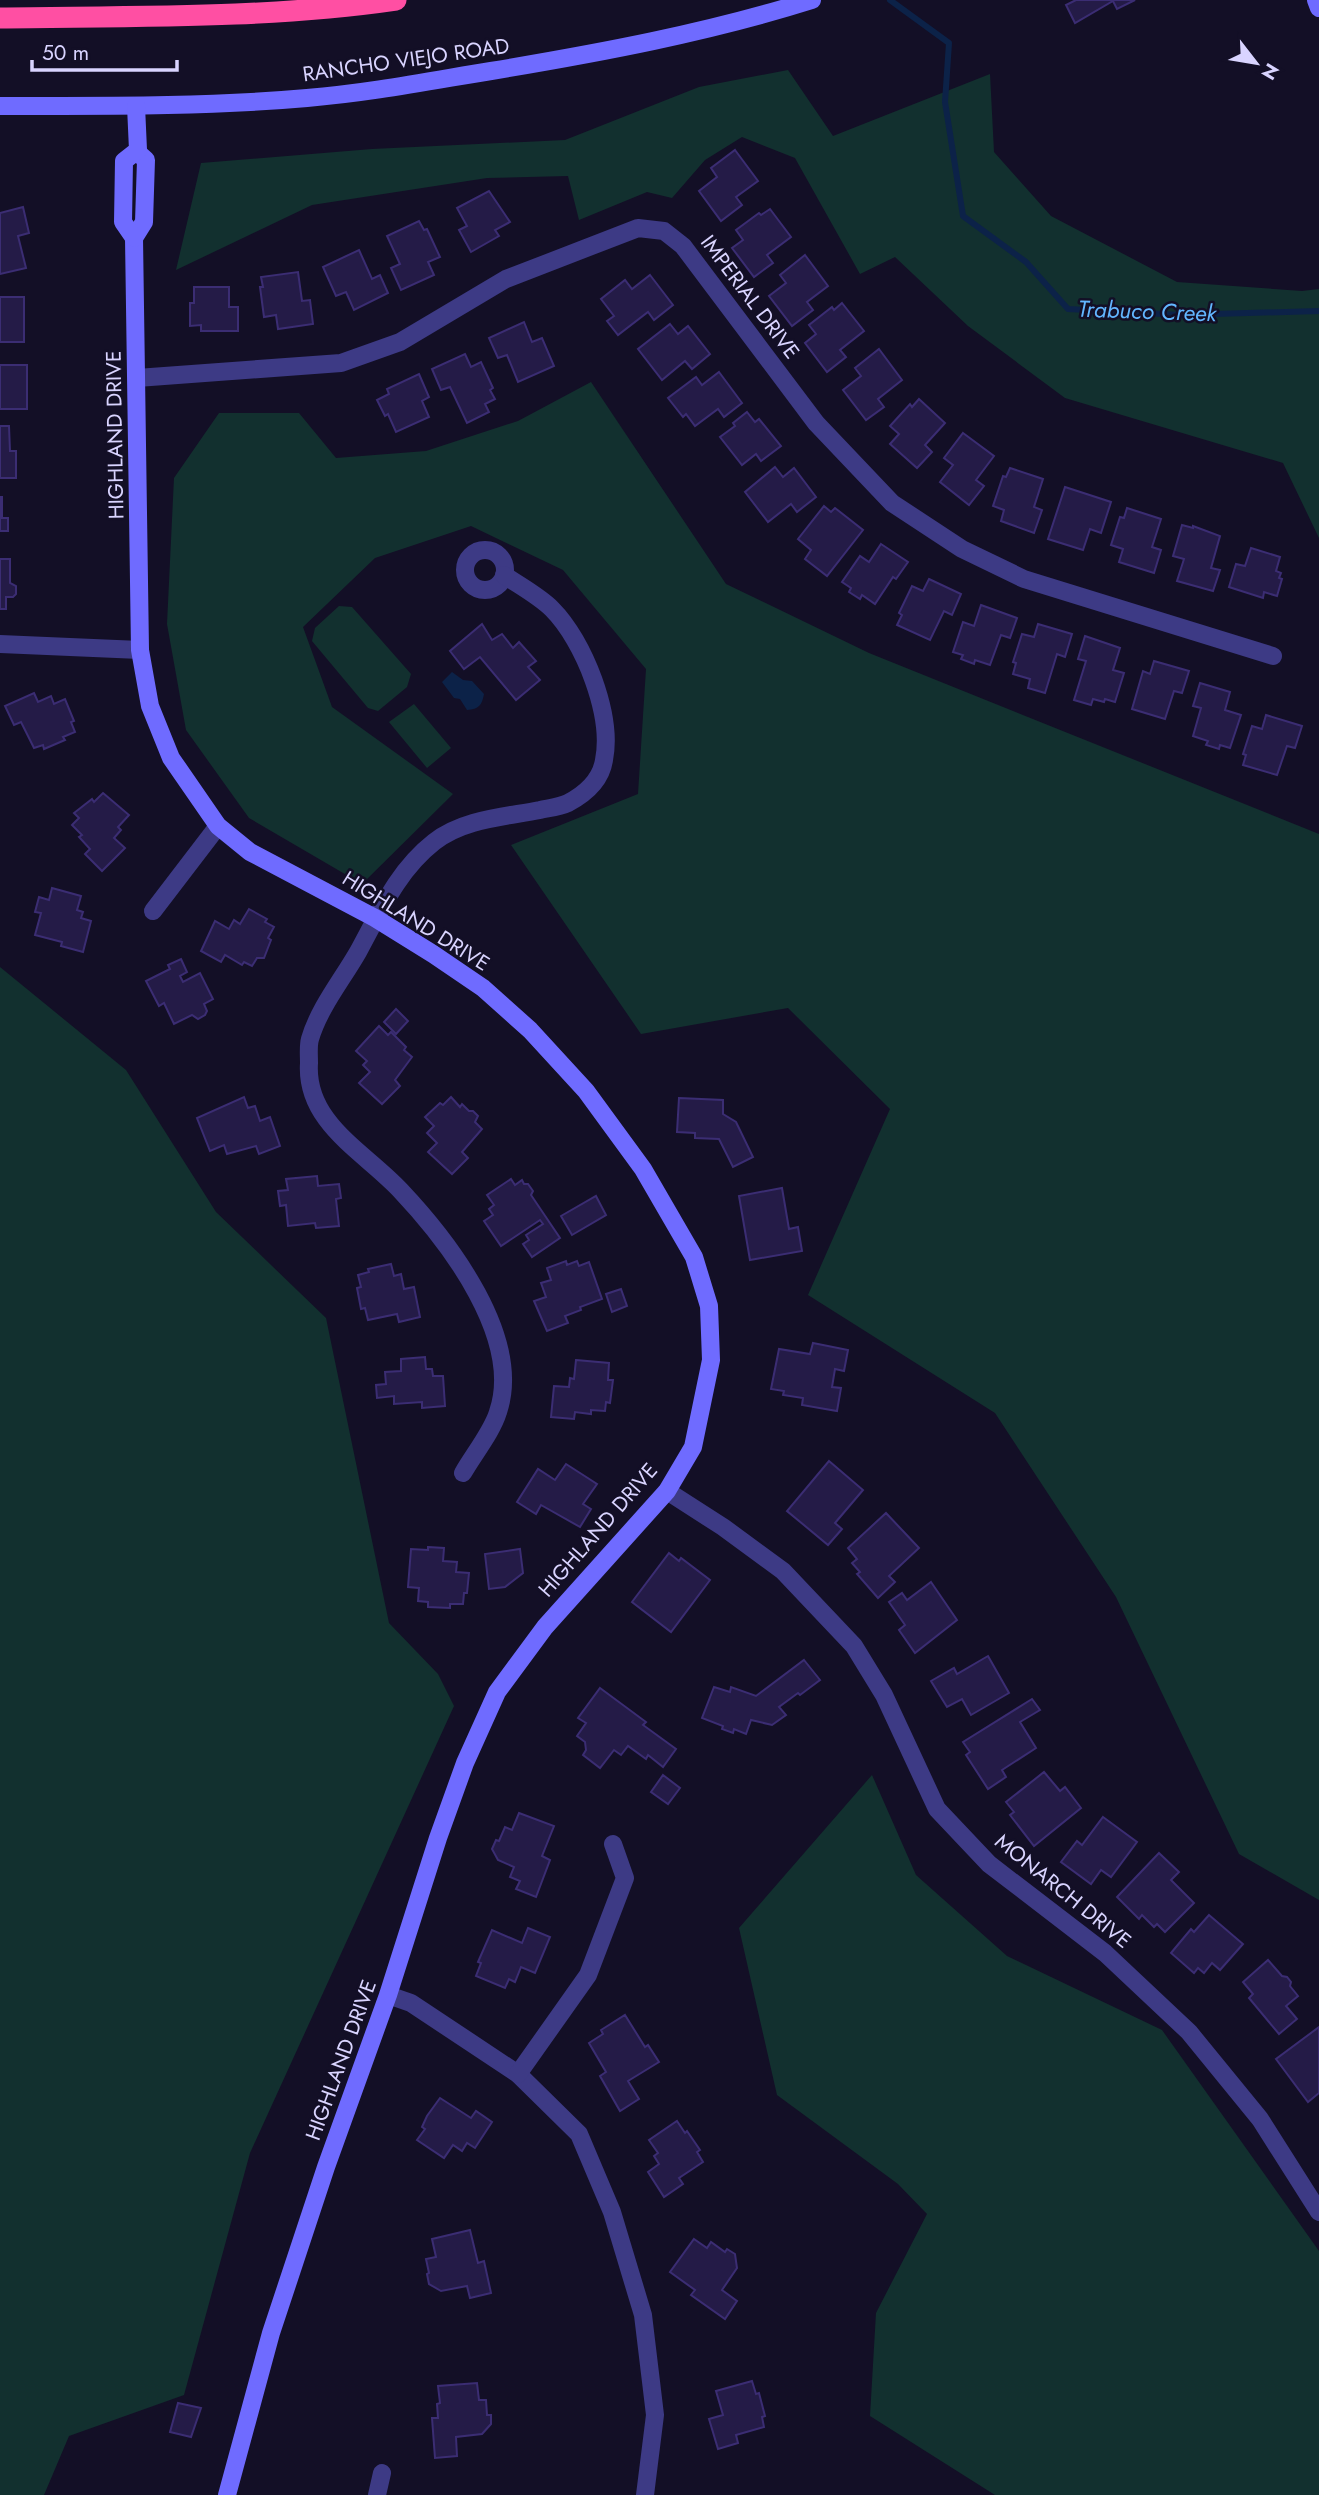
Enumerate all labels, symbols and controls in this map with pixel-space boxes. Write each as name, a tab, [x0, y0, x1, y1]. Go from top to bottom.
scale bar	[32, 28, 177, 72]
north arrow	[1221, 28, 1291, 98]
street label: RANCHO VIEJO ROAD	[301, 31, 511, 89]
text: 50 m	[42, 38, 89, 68]
text: N	[1255, 58, 1286, 85]
street label: IMPERIAL DRIVE	[693, 229, 807, 365]
water label: Trabuco Creek	[1077, 292, 1218, 330]
street label: HIGHLAND DRIVE	[99, 350, 131, 520]
street label: HIGHLAND DRIVE	[336, 864, 496, 978]
street label: HIGHLAND DRIVE	[531, 1456, 665, 1604]
street label: MONARCH DRIVE	[988, 1827, 1138, 1955]
street label: HIGHLAND DRIVE	[298, 1976, 384, 2144]

